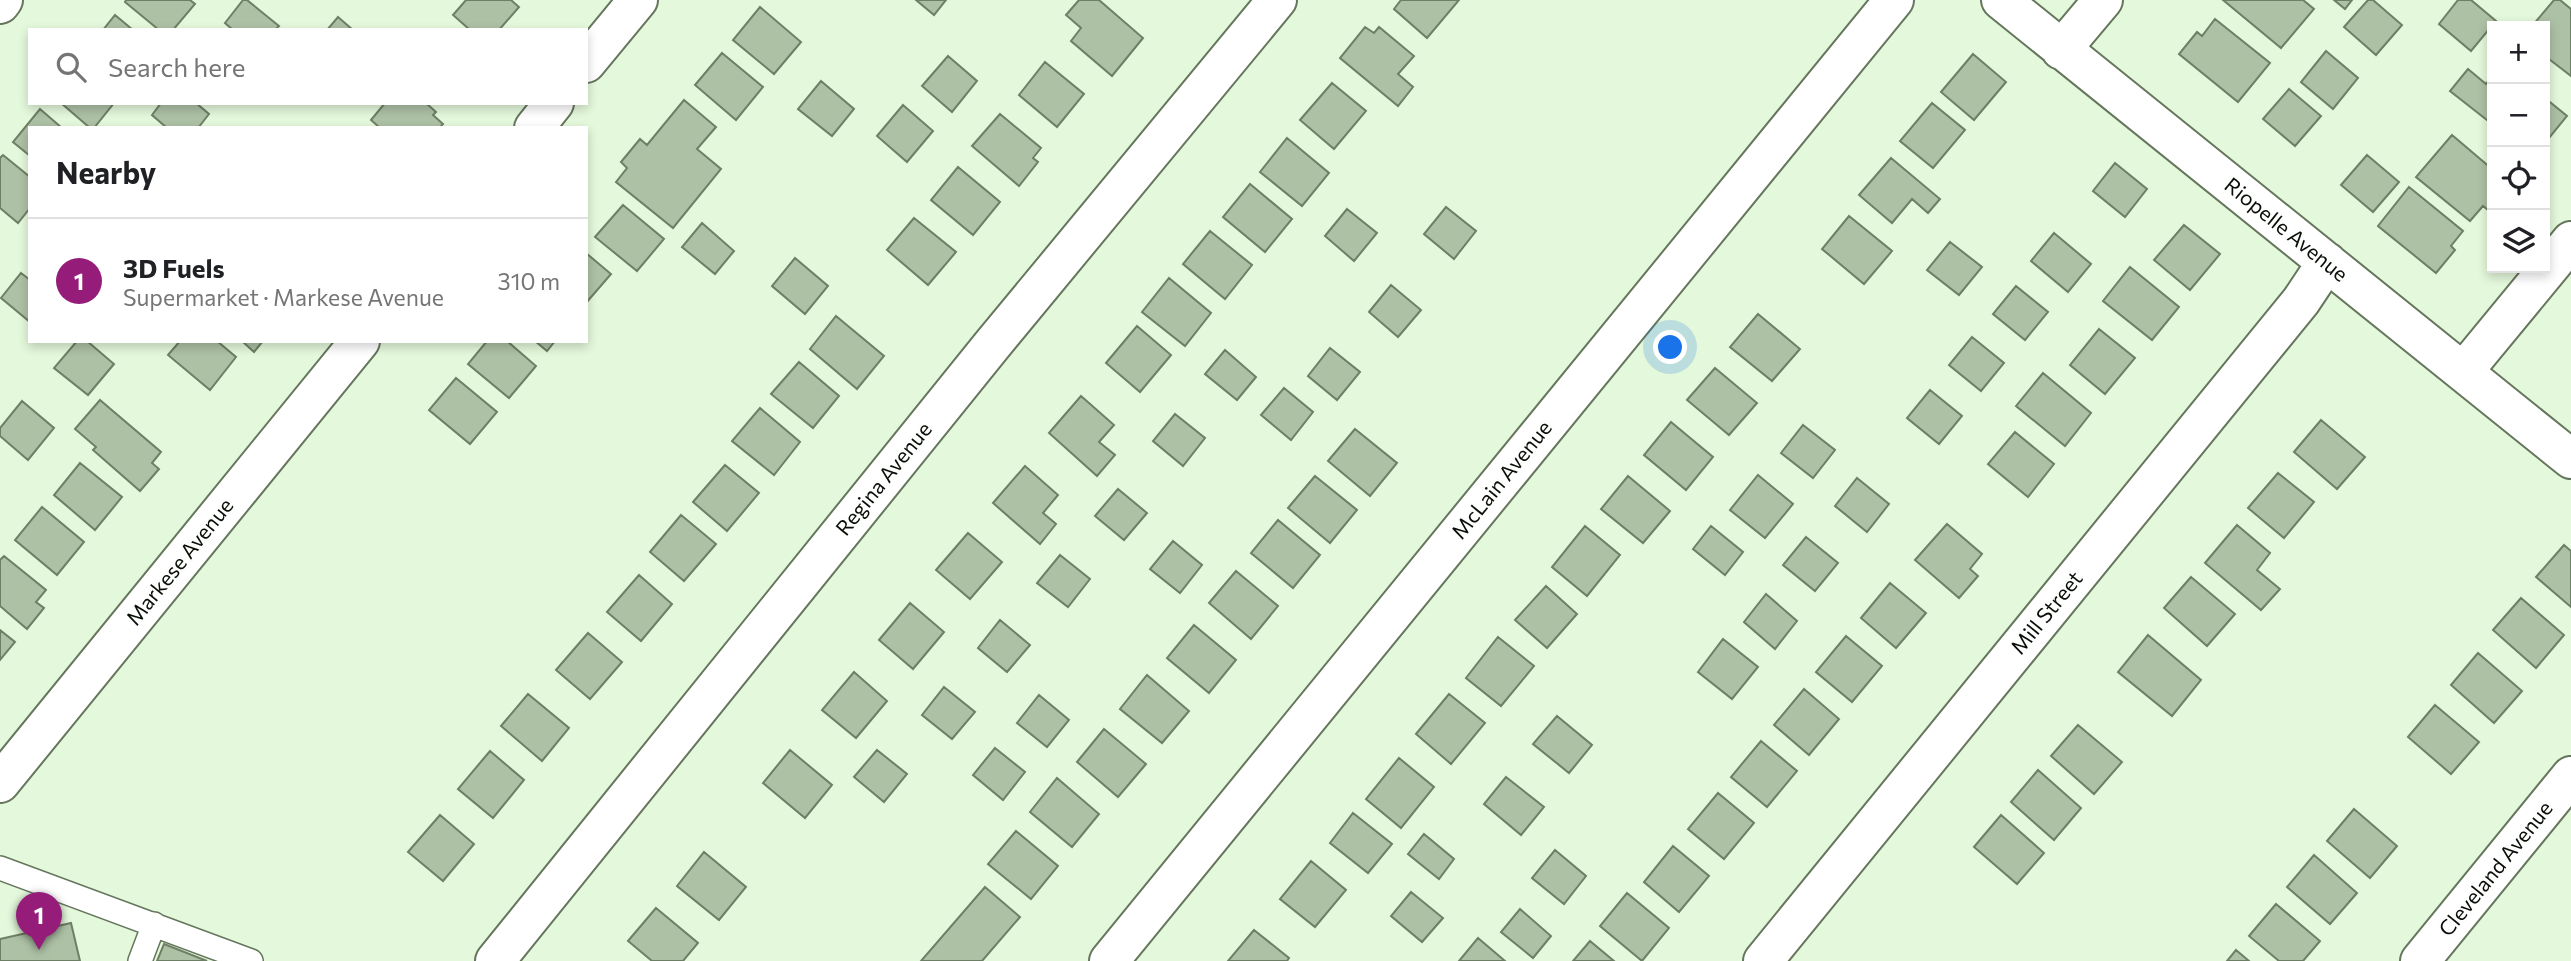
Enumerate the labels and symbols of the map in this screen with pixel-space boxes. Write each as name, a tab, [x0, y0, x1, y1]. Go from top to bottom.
street label: Riopelle Avenue	[2220, 172, 2354, 286]
your location	[1653, 330, 1687, 364]
street label: McLain Avenue	[1446, 415, 1556, 543]
street label: Regina Avenue	[830, 416, 936, 540]
street label: Markese Avenue	[120, 493, 238, 630]
street label: Mill Street	[2005, 566, 2087, 659]
street label: Cleveland Avenue	[2433, 795, 2557, 941]
pin: 1	[16, 892, 62, 950]

